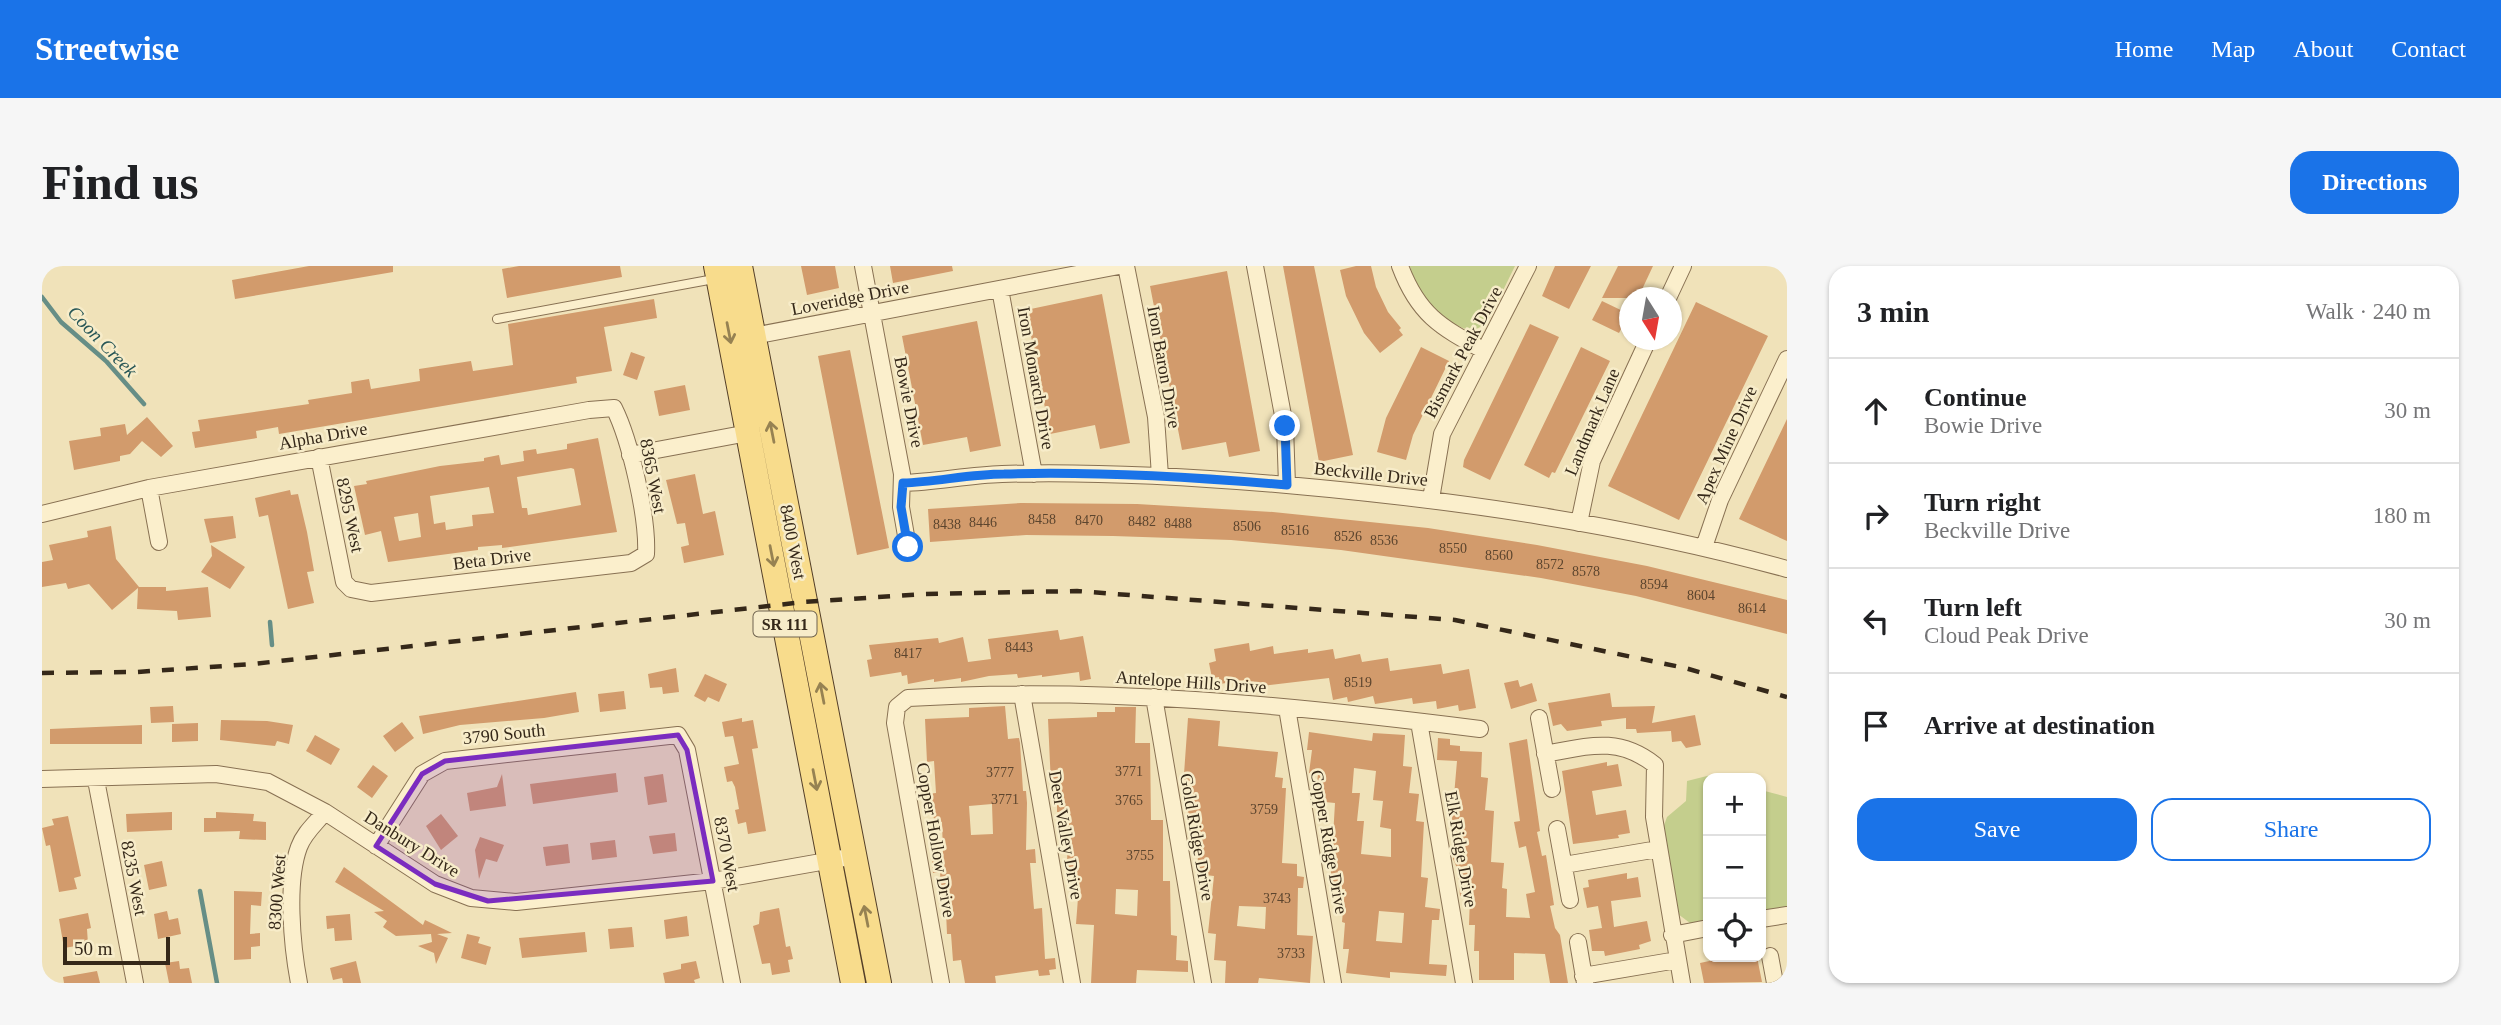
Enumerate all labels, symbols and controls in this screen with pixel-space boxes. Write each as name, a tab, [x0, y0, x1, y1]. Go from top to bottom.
text: Streetwise	[35, 31, 179, 67]
text: Home	[2115, 36, 2173, 62]
text: Map	[2211, 36, 2255, 62]
text: About	[2293, 36, 2353, 62]
text: Contact	[2391, 36, 2466, 62]
button: Directions	[2290, 151, 2459, 214]
text: Find us	[42, 155, 199, 210]
street label: Loveridge Drive	[789, 277, 911, 319]
street label: Bismark Peak Drive	[1420, 283, 1506, 421]
north arrow	[1619, 287, 1682, 350]
text: 3 min	[1857, 295, 1930, 328]
text: Walk · 240 m	[2306, 299, 2431, 324]
water label: Coon Creek	[64, 301, 142, 382]
street label: Iron Baron Drive	[1143, 304, 1185, 430]
street label: Iron Monarch Drive	[1014, 305, 1058, 451]
one-way arrow	[722, 321, 736, 344]
street label: Bowie Drive	[890, 355, 928, 449]
street label: Landmark Lane	[1560, 365, 1624, 479]
street label: Apex Mine Drive	[1691, 383, 1761, 507]
text: Continue	[1924, 383, 2027, 412]
icon: ahead	[1857, 392, 1895, 430]
text: 30 m	[2384, 398, 2431, 423]
route end	[1269, 410, 1300, 441]
text: Bowie Drive	[1924, 413, 2042, 438]
street label: Alpha Drive	[277, 418, 369, 454]
one-way arrow	[764, 421, 778, 444]
street label: 8365 West	[636, 437, 670, 515]
street label: Beckville Drive	[1313, 458, 1429, 490]
street label: 8295 West	[332, 476, 368, 554]
text: Turn right	[1924, 488, 2041, 517]
icon: right	[1857, 497, 1895, 535]
street label: 8400 West	[776, 503, 810, 581]
text: 180 m	[2373, 503, 2431, 528]
house number: 8458	[1028, 512, 1056, 527]
house number: 8470	[1075, 513, 1103, 528]
house number: 8482	[1128, 514, 1156, 529]
house number: 8446	[969, 515, 997, 530]
house number: 8488	[1164, 516, 1192, 531]
house number: 8438	[933, 517, 961, 532]
text: Beckville Drive	[1924, 518, 2070, 543]
house number: 8506	[1233, 519, 1261, 534]
house number: 8516	[1281, 523, 1309, 538]
house number: 8526	[1334, 529, 1362, 544]
route start	[892, 531, 923, 562]
house number: 8536	[1370, 533, 1398, 548]
house number: 8550	[1439, 541, 1467, 556]
street label: Beta Drive	[452, 544, 532, 574]
one-way arrow	[765, 544, 779, 567]
house number: 8560	[1485, 548, 1513, 563]
house number: 8572	[1536, 557, 1564, 572]
house number: 8578	[1572, 564, 1600, 579]
house number: 8594	[1640, 577, 1668, 592]
house number: 8604	[1687, 588, 1715, 603]
text: Turn left	[1924, 593, 2022, 622]
house number: 8614	[1738, 601, 1766, 616]
icon: left	[1857, 602, 1895, 640]
text: 30 m	[2384, 608, 2431, 633]
road number: SR 111	[754, 612, 816, 636]
text: Cloud Peak Drive	[1924, 623, 2089, 648]
house number: 8443	[1005, 640, 1033, 655]
house number: 8417	[894, 646, 922, 661]
street label: Antelope Hills Drive	[1115, 667, 1267, 697]
house number: 8519	[1344, 675, 1372, 690]
one-way arrow	[815, 682, 829, 705]
icon: arrive	[1857, 707, 1895, 745]
text: Arrive at destination	[1924, 711, 2155, 740]
street label: 3790 South	[462, 720, 546, 748]
street label: Copper Hollow Drive	[913, 761, 959, 919]
house number: 3771	[1115, 764, 1143, 779]
house number: 3777	[986, 765, 1014, 780]
one-way arrow	[808, 768, 822, 791]
street label: Copper Ridge Drive	[1306, 768, 1352, 916]
street label: Deer Valley Drive	[1045, 769, 1087, 901]
street label: Gold Ridge Drive	[1176, 772, 1218, 902]
map controls	[1703, 773, 1766, 962]
button: +	[1703, 773, 1766, 836]
street label: Elk Ridge Drive	[1441, 789, 1481, 909]
house number: 3771	[991, 792, 1019, 807]
house number: 3765	[1115, 793, 1143, 808]
button: Save	[1857, 798, 2137, 861]
button: Share	[2151, 798, 2431, 861]
house number: 3759	[1250, 802, 1278, 817]
street label: Danbury Drive	[361, 807, 463, 881]
street label: 8370 West	[710, 815, 744, 893]
button: −	[1703, 836, 1766, 899]
street label: 8235 West	[117, 839, 151, 917]
house number: 3755	[1126, 848, 1154, 863]
street label: 8300 West	[264, 854, 290, 930]
house number: 3743	[1263, 891, 1291, 906]
button: locate	[1703, 899, 1766, 962]
one-way arrow	[859, 905, 872, 928]
scale bar	[63, 934, 170, 966]
text: 50 m	[74, 938, 113, 959]
house number: 3733	[1277, 946, 1305, 961]

